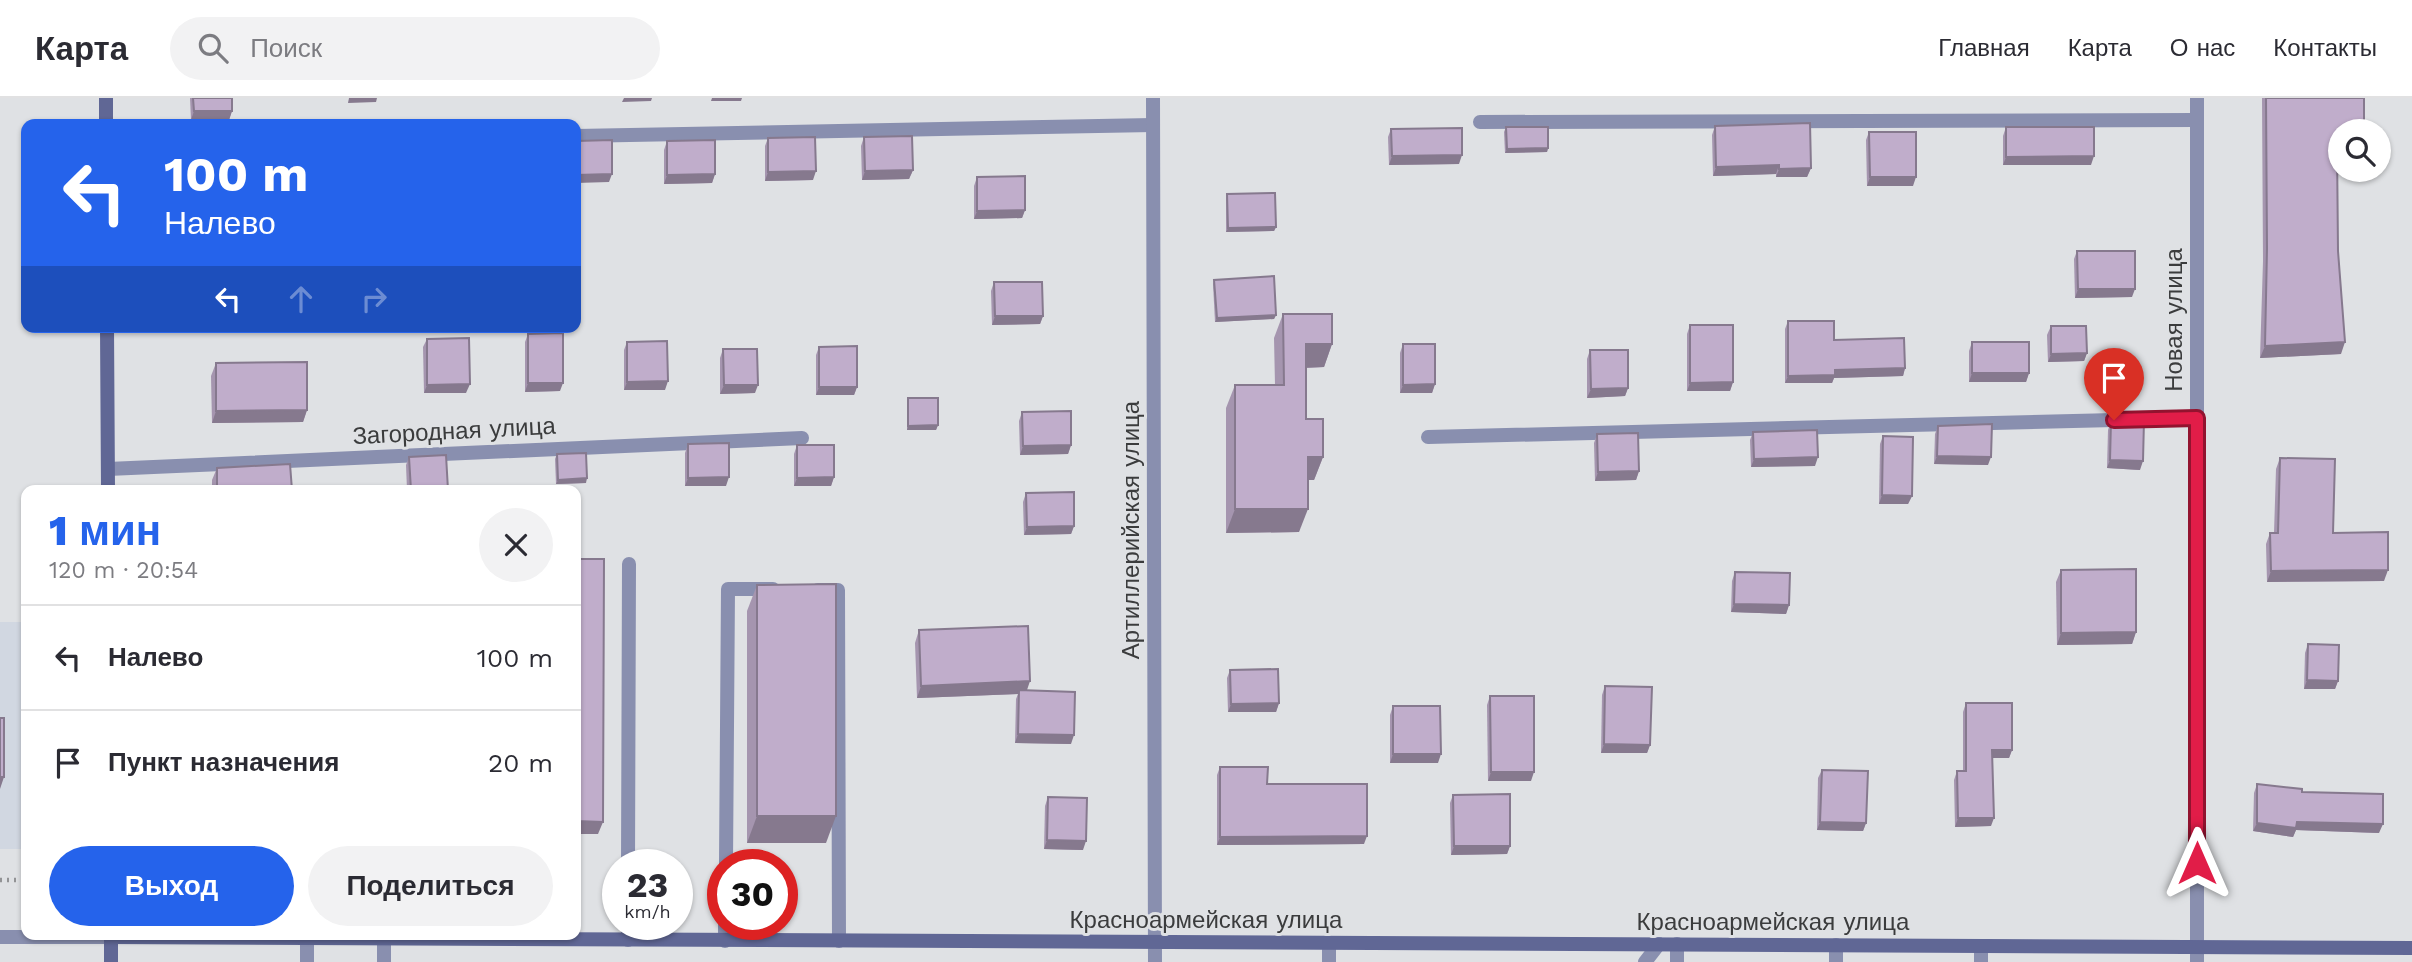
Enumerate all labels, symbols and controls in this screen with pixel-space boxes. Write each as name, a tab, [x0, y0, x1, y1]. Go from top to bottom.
search box	[170, 17, 660, 80]
text: Карта	[35, 29, 128, 68]
icon: search	[194, 29, 232, 67]
text: Поиск	[250, 33, 322, 63]
text: Главная	[1938, 34, 2030, 62]
text: Карта	[2068, 34, 2132, 62]
text: О нас	[2170, 34, 2235, 62]
text: Контакты	[2273, 34, 2377, 62]
map controls	[2328, 119, 2391, 182]
button: search	[2328, 119, 2391, 182]
text: 100 m	[164, 145, 308, 203]
icon: left	[49, 147, 140, 238]
text: Налево	[164, 204, 276, 242]
street label: Новая улица	[2160, 248, 2188, 392]
icon: left	[209, 280, 247, 318]
icon: ahead	[282, 280, 320, 318]
icon: right	[355, 280, 393, 318]
pin	[2084, 348, 2144, 420]
icon: arrive	[2095, 359, 2133, 397]
street label: Артиллерийская улица	[1117, 400, 1145, 659]
street label: Загородная улица	[352, 412, 557, 450]
text: 1 мин	[49, 506, 161, 555]
button: close	[479, 508, 553, 582]
text: 120 m · 20:54	[49, 557, 198, 584]
icon: left	[49, 639, 87, 677]
text: Налево	[108, 642, 203, 672]
text: 100 m	[477, 643, 553, 673]
icon: arrive	[49, 744, 87, 782]
text: Пункт назначения	[108, 747, 339, 777]
text: 20 m	[488, 748, 553, 778]
position arrow	[2160, 826, 2234, 900]
button: Выход	[49, 846, 294, 926]
button: Поделиться	[308, 846, 553, 926]
speed limit sign: 30	[707, 849, 798, 940]
text: 23	[627, 864, 668, 906]
text: km/h	[624, 901, 671, 922]
street label: Красноармейская улица	[1070, 906, 1343, 934]
street label: Красноармейская улица	[1637, 908, 1910, 936]

